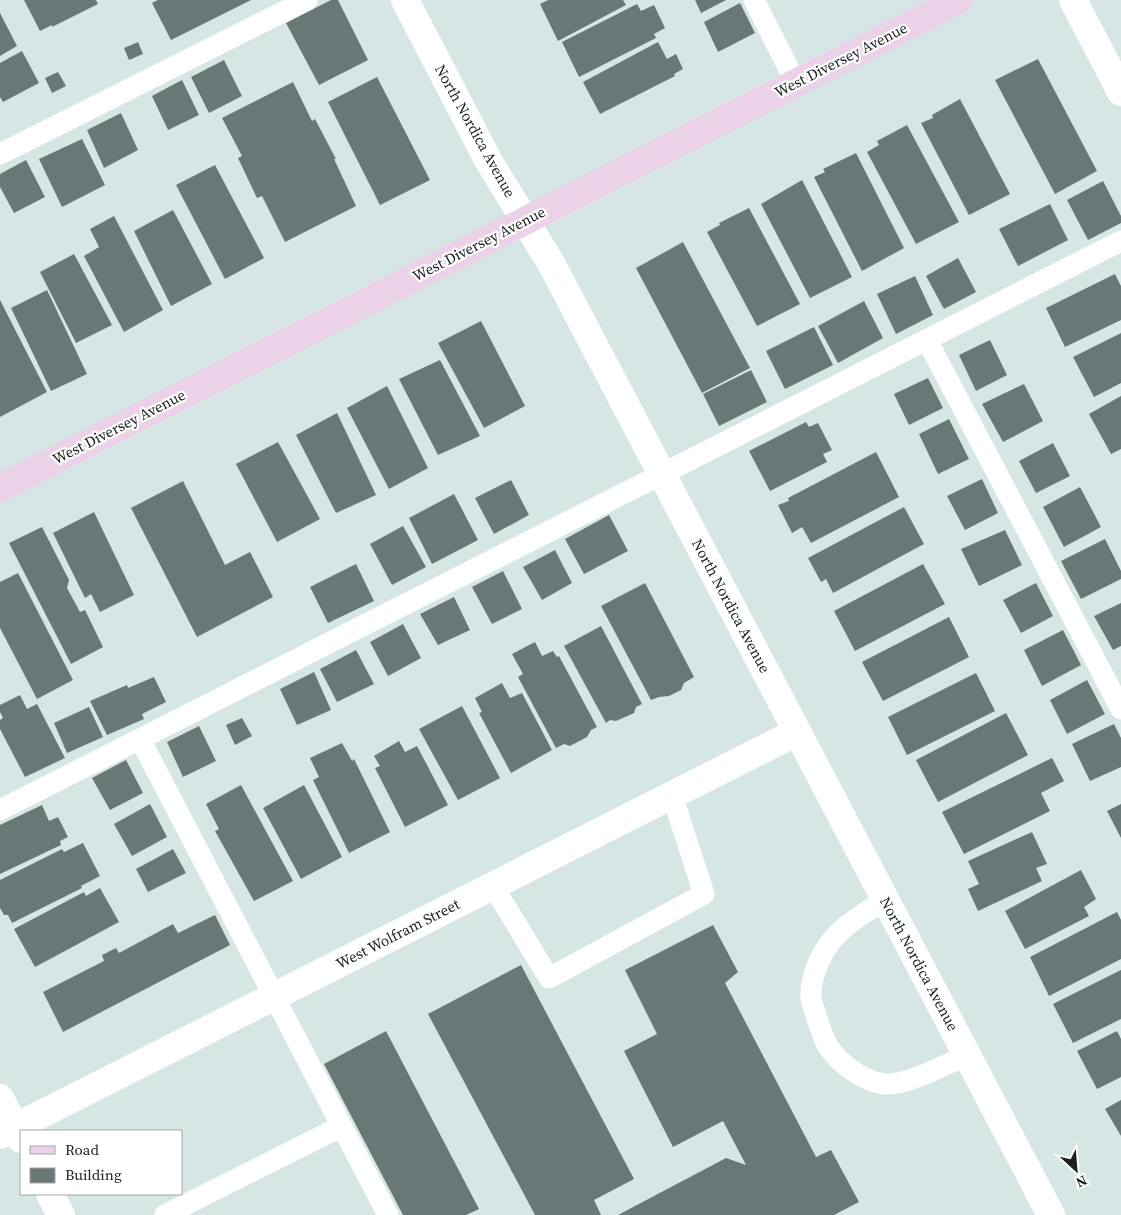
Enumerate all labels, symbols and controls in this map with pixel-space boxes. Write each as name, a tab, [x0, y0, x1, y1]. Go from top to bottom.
street label: West Diversey Avenue	[771, 17, 911, 102]
street label: North Nordica Avenue	[430, 60, 521, 201]
street label: West Diversey Avenue	[409, 201, 549, 286]
street label: West Diversey Avenue	[49, 384, 189, 469]
street label: North Nordica Avenue	[687, 535, 776, 677]
street label: West Wolfram Street	[332, 893, 463, 974]
street label: North Nordica Avenue	[875, 893, 964, 1035]
legend	[20, 1130, 182, 1195]
text: Road	[65, 1139, 99, 1160]
north arrow	[1051, 1145, 1101, 1195]
text: Building	[65, 1164, 122, 1185]
text: N	[1073, 1170, 1091, 1193]

